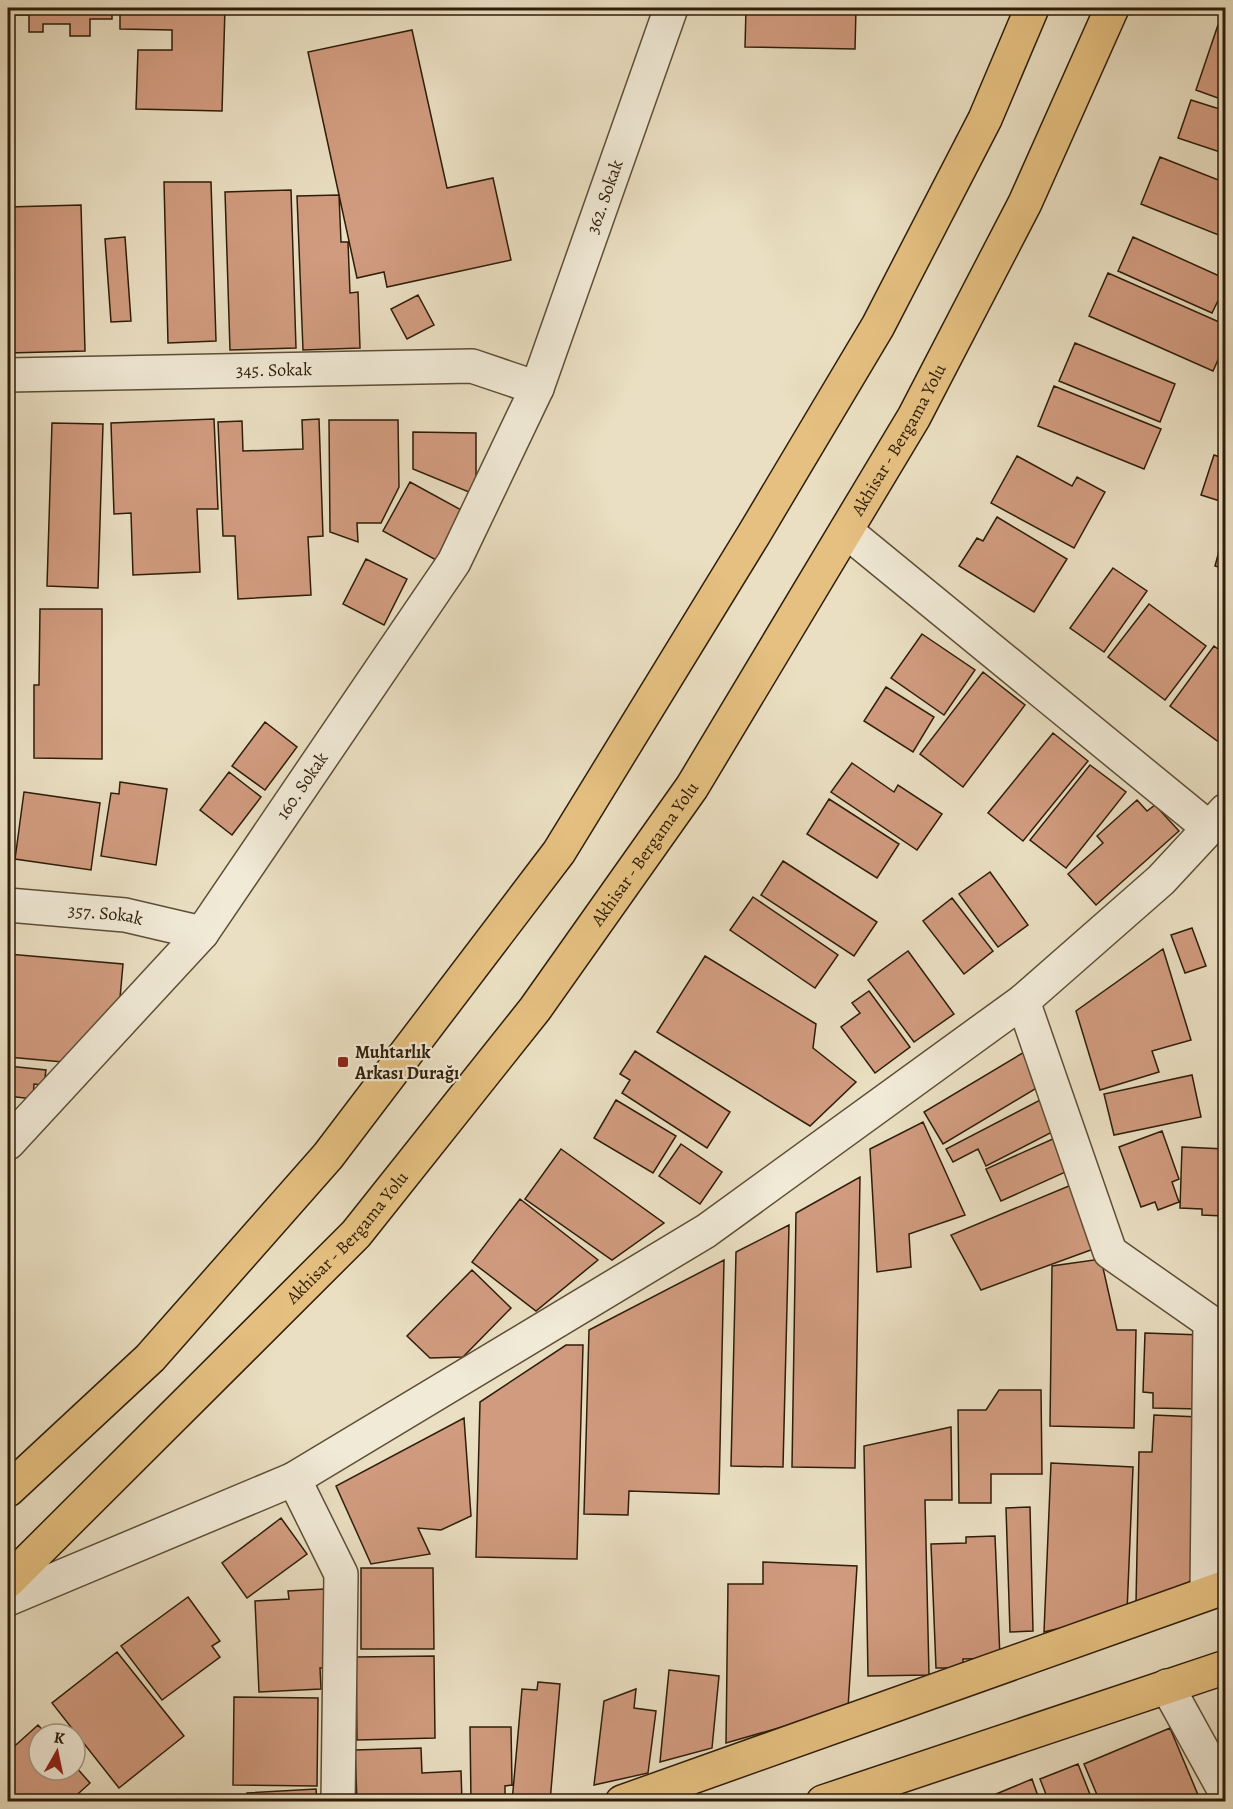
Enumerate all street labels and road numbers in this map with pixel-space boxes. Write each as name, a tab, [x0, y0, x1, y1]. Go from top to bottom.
street label: 362. Sokak	[580, 156, 629, 237]
street label: 345. Sokak	[236, 357, 312, 383]
street label: Akhisar - Bergama Yolu	[845, 359, 952, 521]
street label: 160. Sokak	[271, 747, 334, 824]
street label: Akhisar - Bergama Yolu	[585, 777, 704, 932]
street label: 357. Sokak	[67, 898, 146, 931]
street label: Akhisar - Bergama Yolu	[280, 1166, 414, 1310]

